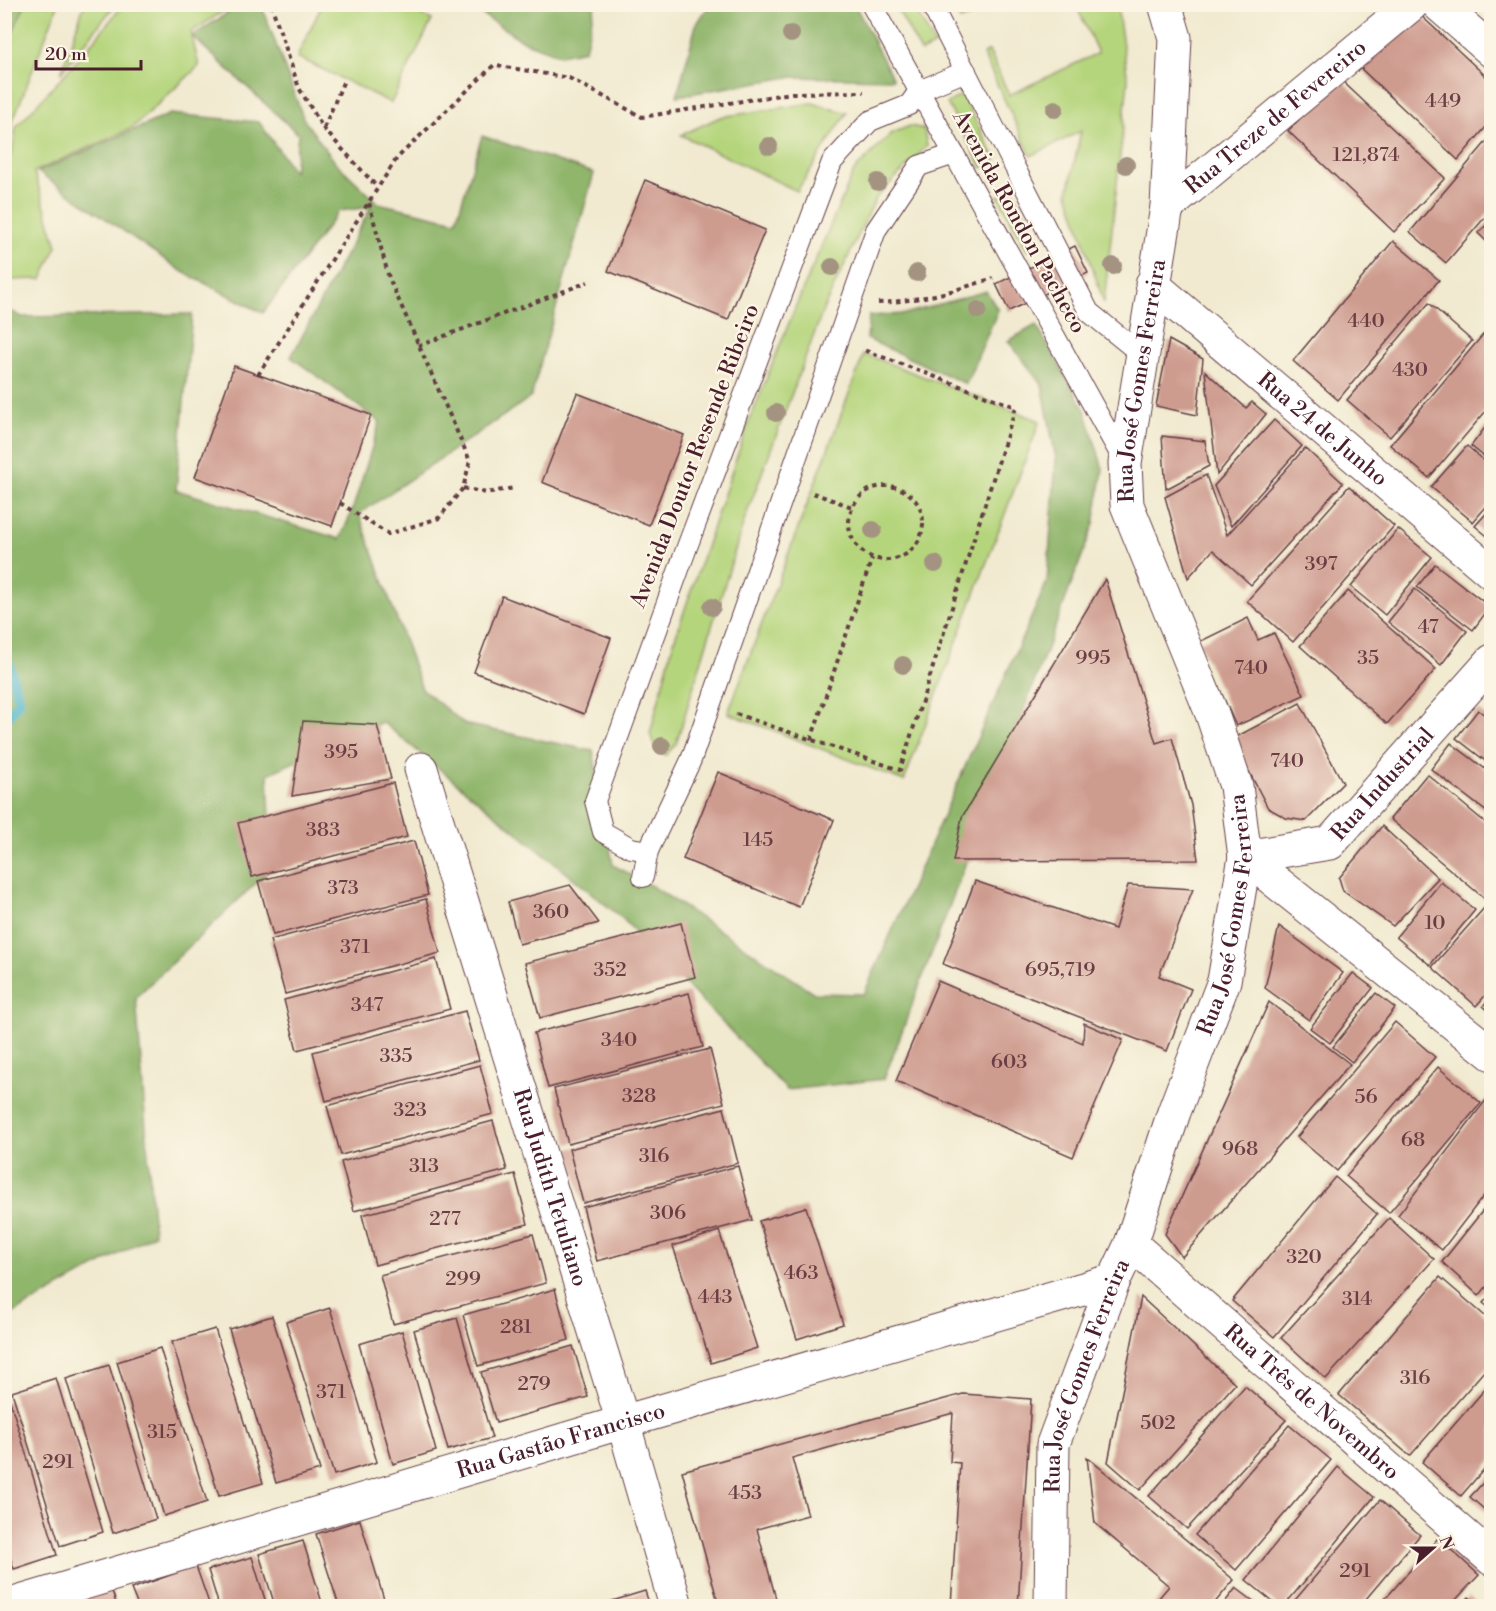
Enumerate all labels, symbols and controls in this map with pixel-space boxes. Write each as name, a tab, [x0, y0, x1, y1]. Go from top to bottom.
scale bar	[36, 33, 141, 71]
street label: Rua Treze de Fevereiro	[1179, 34, 1372, 200]
text: 20 m	[45, 43, 87, 66]
house number: 449	[1425, 89, 1461, 114]
street label: Avenida Rondon Pacheco	[946, 105, 1092, 338]
house number: 121,874	[1332, 143, 1400, 168]
street label: Rua José Gomes Ferreira	[1112, 256, 1172, 503]
street label: Avenida Doutor Resende Ribeiro	[624, 300, 766, 613]
house number: 440	[1347, 309, 1385, 334]
house number: 430	[1392, 358, 1428, 383]
street label: Rua 24 de Junho	[1252, 366, 1393, 492]
house number: 397	[1304, 552, 1338, 577]
house number: 47	[1417, 615, 1439, 640]
house number: 995	[1075, 646, 1111, 671]
house number: 35	[1357, 646, 1379, 671]
house number: 740	[1234, 656, 1268, 681]
street label: Rua Industrial	[1325, 722, 1440, 846]
house number: 395	[324, 740, 358, 765]
house number: 740	[1270, 749, 1304, 774]
street label: Rua José Gomes Ferreira	[1191, 792, 1259, 1039]
house number: 383	[306, 818, 340, 843]
house number: 145	[743, 828, 773, 853]
house number: 373	[327, 876, 359, 901]
house number: 360	[533, 900, 569, 925]
house number: 10	[1424, 911, 1446, 936]
house number: 371	[340, 935, 370, 960]
house number: 352	[593, 958, 627, 983]
house number: 695,719	[1025, 958, 1095, 983]
house number: 347	[351, 993, 383, 1018]
house number: 340	[601, 1028, 637, 1053]
house number: 335	[379, 1044, 413, 1069]
house number: 603	[991, 1050, 1027, 1075]
house number: 328	[622, 1084, 656, 1109]
street label: Rua Judith Tetuliano	[507, 1085, 594, 1290]
house number: 56	[1354, 1085, 1378, 1110]
house number: 323	[393, 1098, 427, 1123]
house number: 68	[1401, 1128, 1425, 1153]
house number: 968	[1222, 1137, 1258, 1162]
house number: 316	[639, 1144, 669, 1169]
house number: 313	[409, 1154, 439, 1179]
house number: 306	[650, 1201, 686, 1226]
house number: 277	[429, 1207, 461, 1232]
house number: 320	[1286, 1245, 1322, 1270]
street label: Rua José Gomes Ferreira	[1039, 1254, 1136, 1493]
house number: 463	[783, 1261, 819, 1286]
house number: 299	[445, 1267, 481, 1292]
house number: 443	[697, 1285, 733, 1310]
house number: 314	[1342, 1287, 1372, 1312]
house number: 281	[500, 1315, 532, 1340]
street label: Rua Três de Novembro	[1219, 1318, 1405, 1486]
house number: 316	[1400, 1366, 1430, 1391]
house number: 279	[517, 1372, 551, 1397]
house number: 371	[316, 1380, 346, 1405]
street label: Rua Gastão Francisco	[453, 1397, 668, 1484]
house number: 502	[1140, 1411, 1176, 1436]
house number: 315	[147, 1420, 177, 1445]
house number: 291	[42, 1450, 74, 1475]
house number: 453	[728, 1481, 762, 1506]
north arrow	[1403, 1518, 1463, 1578]
text: N	[1434, 1533, 1458, 1553]
house number: 291	[1339, 1559, 1371, 1584]

